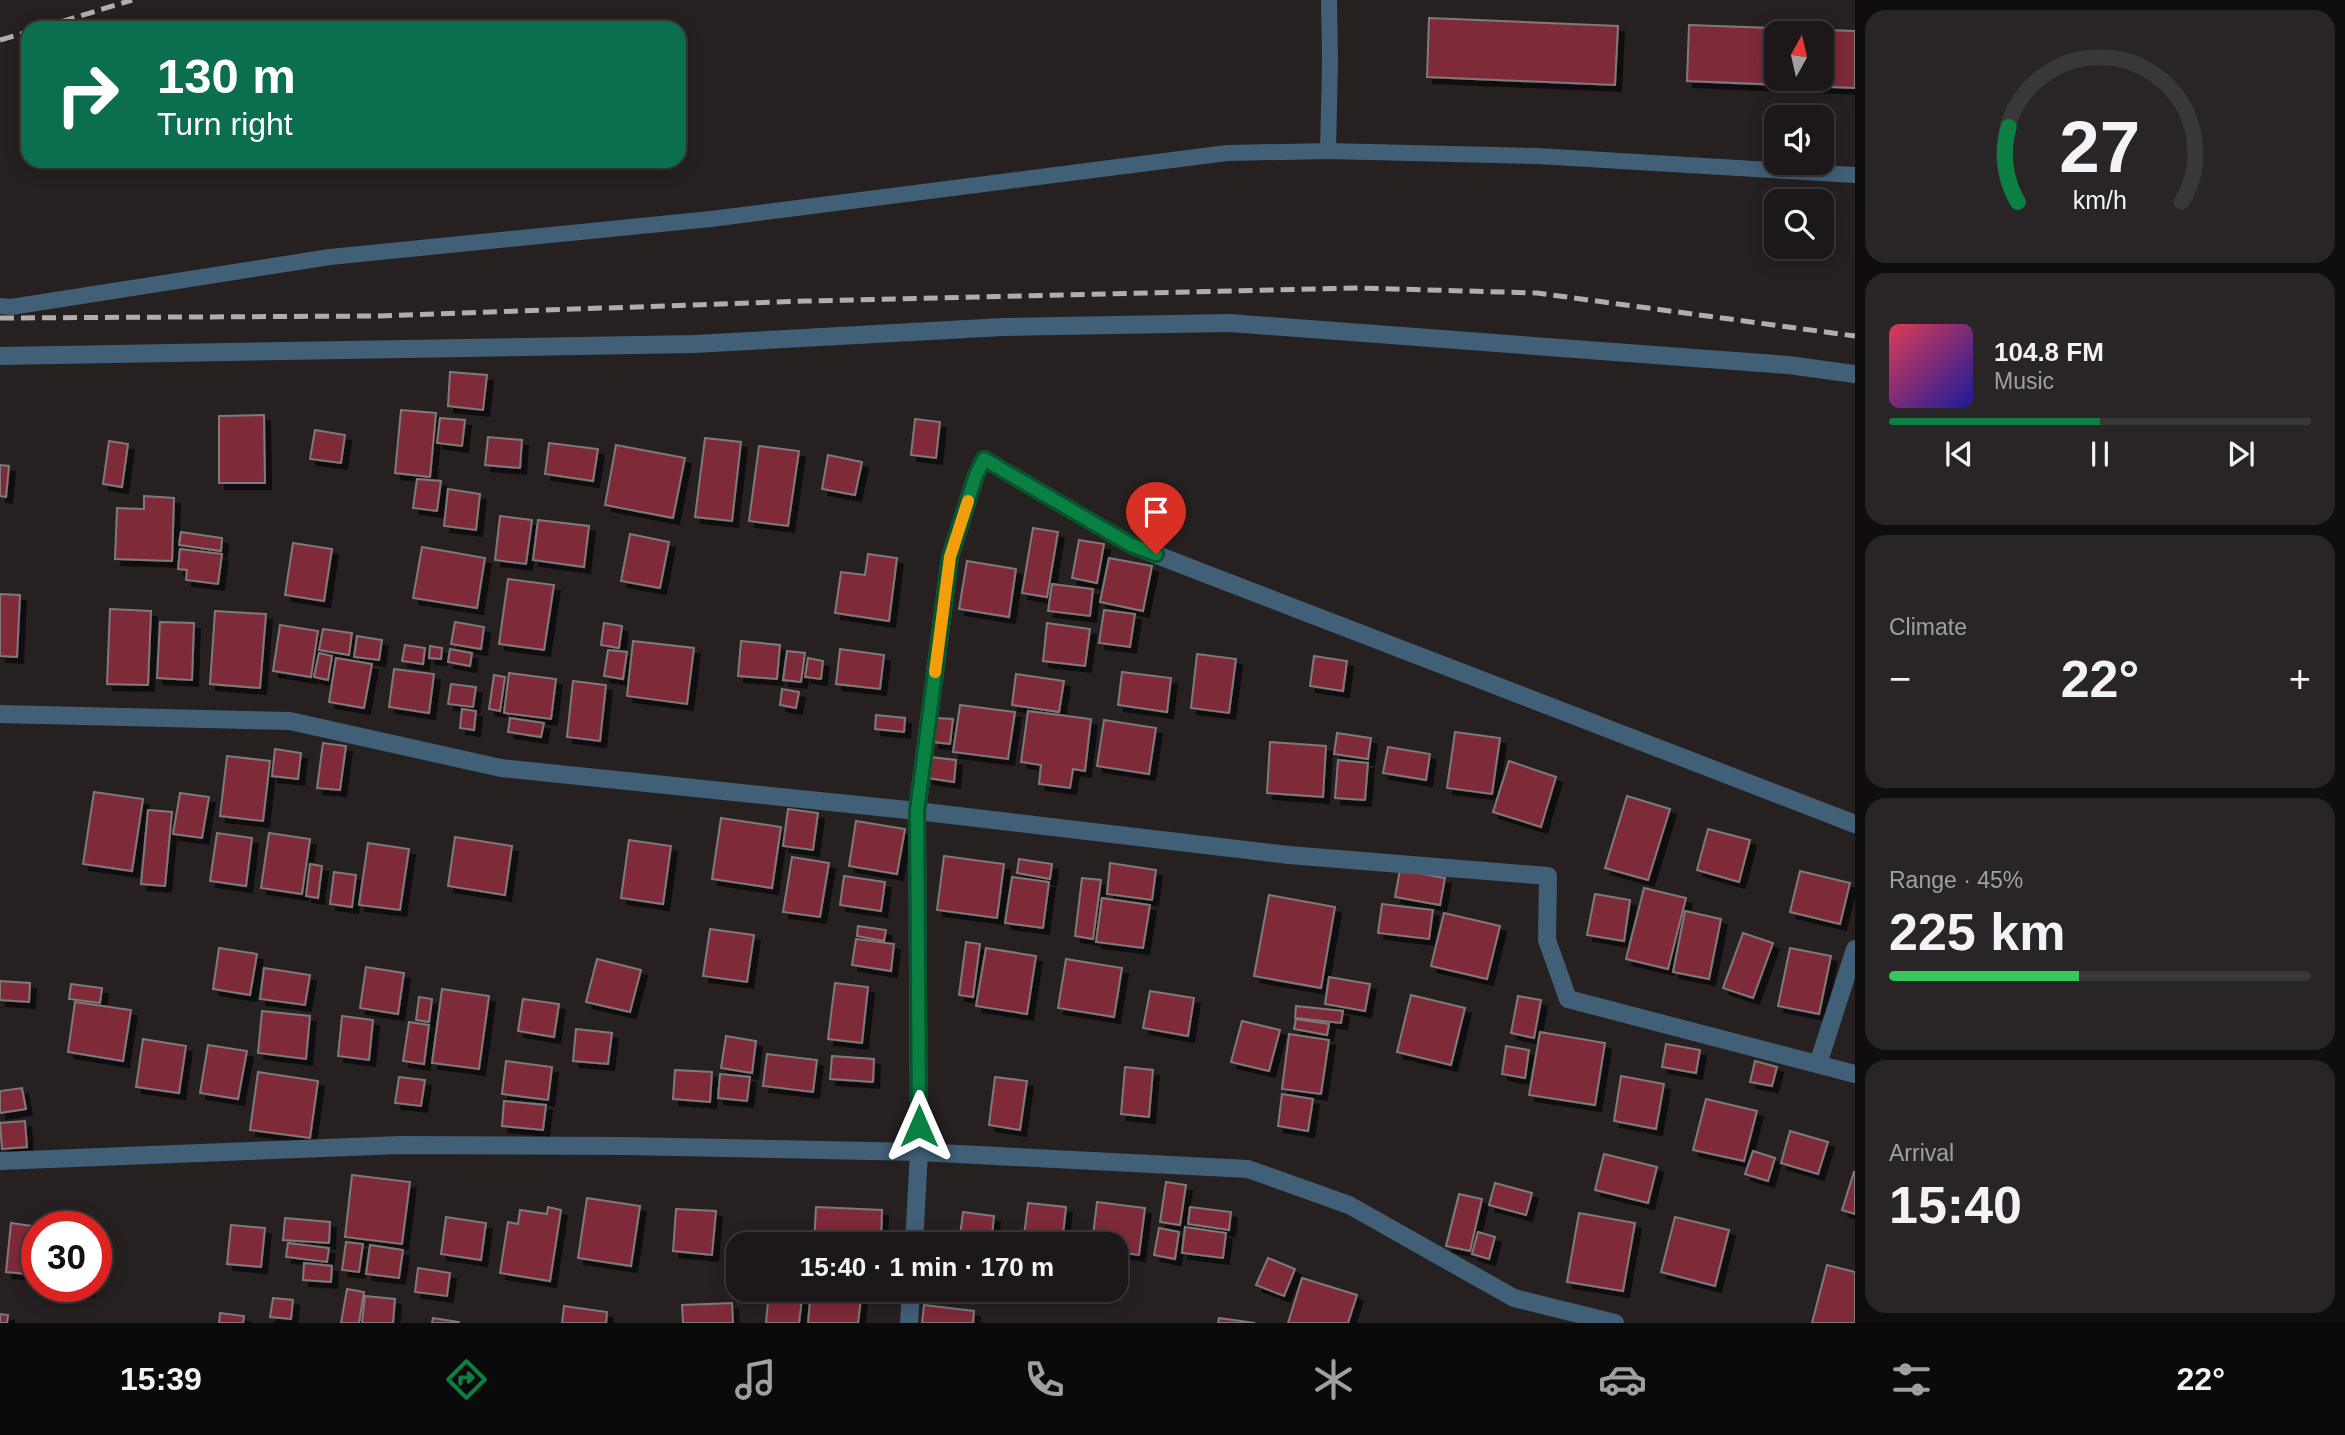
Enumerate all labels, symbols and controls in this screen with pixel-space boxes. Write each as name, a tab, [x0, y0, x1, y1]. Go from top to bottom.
north arrow	[1764, 21, 1834, 91]
map controls	[1764, 21, 1834, 259]
icon: right	[42, 49, 133, 140]
text: 130 m	[157, 49, 296, 103]
button: sound	[1764, 105, 1834, 175]
text: Turn right	[157, 106, 293, 142]
text: 27	[2060, 107, 2140, 188]
text: km/h	[2073, 186, 2127, 214]
button: search	[1764, 189, 1834, 259]
text: 104.8 FM	[1994, 337, 2104, 367]
text: Music	[1994, 368, 2054, 394]
icon: previous	[1940, 435, 1978, 473]
icon: pause	[2081, 435, 2119, 473]
icon: next	[2222, 435, 2260, 473]
pin	[1126, 482, 1186, 554]
icon: arrive	[1137, 493, 1175, 531]
text: Climate	[1889, 614, 1967, 640]
text: 22°	[2061, 650, 2139, 708]
text: −	[1889, 658, 1911, 700]
text: +	[2289, 658, 2311, 700]
text: Range · 45%	[1889, 867, 2023, 893]
text: 225 km	[1889, 903, 2065, 961]
position arrow	[882, 1089, 956, 1163]
text: Arrival	[1889, 1140, 1954, 1166]
text: 15:40	[1889, 1176, 2022, 1234]
speed limit sign: 30	[21, 1211, 112, 1302]
text: 15:40 · 1 min · 170 m	[800, 1252, 1054, 1282]
icon: directions	[442, 1355, 491, 1404]
icon: music	[731, 1355, 780, 1404]
icon: phone	[1020, 1355, 1069, 1404]
icon: climate	[1309, 1355, 1358, 1404]
icon: car	[1598, 1355, 1647, 1404]
icon: filters	[1887, 1355, 1936, 1404]
text: 15:39	[120, 1361, 202, 1397]
text: 22°	[2177, 1361, 2225, 1397]

